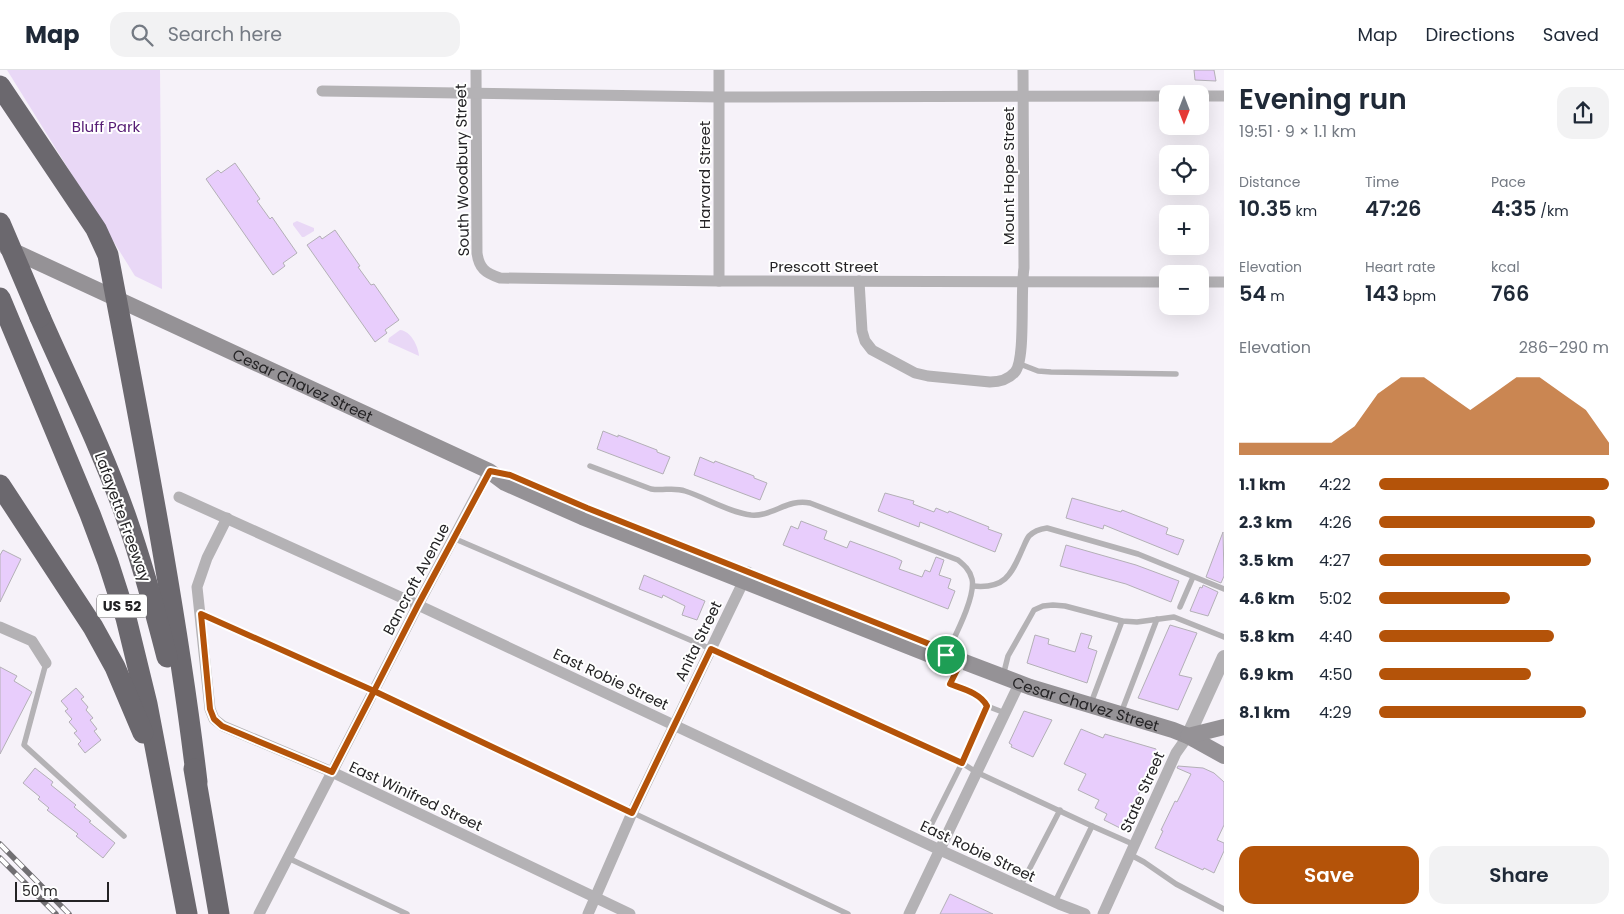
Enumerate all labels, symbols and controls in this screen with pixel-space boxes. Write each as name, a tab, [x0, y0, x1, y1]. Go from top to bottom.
search box	[110, 12, 460, 57]
text: Map	[25, 18, 80, 51]
icon: search	[128, 21, 156, 49]
text: Search here	[168, 21, 282, 48]
text: Map	[1358, 22, 1397, 47]
text: Directions	[1425, 22, 1515, 47]
text: Saved	[1543, 22, 1599, 47]
text: Evening run	[1239, 80, 1407, 119]
street label: South Woodbury Street	[450, 83, 474, 257]
north arrow	[1159, 85, 1209, 135]
map controls	[1159, 85, 1209, 315]
button: share	[1557, 87, 1609, 139]
street label: Mount Hope Street	[998, 107, 1019, 245]
park label: Bluff Park	[72, 116, 141, 137]
text: 19:51 · 9 × 1.1 km	[1239, 120, 1356, 143]
street label: Harvard Street	[694, 121, 715, 229]
button: locate	[1159, 145, 1209, 195]
text: Distance	[1239, 172, 1300, 192]
text: Time	[1365, 172, 1399, 192]
text: Pace	[1491, 172, 1526, 192]
text: 10.35	[1239, 194, 1292, 223]
text: 47:26	[1365, 194, 1421, 223]
text: 4:35	[1491, 194, 1537, 223]
text: km	[1292, 201, 1317, 221]
text: /km	[1537, 201, 1569, 221]
button: +	[1159, 205, 1209, 255]
street label: Prescott Street	[770, 256, 878, 277]
text: Elevation	[1239, 257, 1302, 277]
text: Heart rate	[1365, 257, 1435, 277]
text: kcal	[1491, 257, 1520, 277]
button: −	[1159, 265, 1209, 315]
text: 54	[1239, 279, 1266, 308]
text: 143	[1365, 279, 1399, 308]
text: 766	[1491, 279, 1529, 308]
text: m	[1266, 286, 1285, 306]
text: bpm	[1399, 286, 1436, 306]
text: Elevation	[1239, 336, 1311, 359]
text: 286–290 m	[1519, 336, 1609, 359]
street label: Cesar Chavez Street	[229, 343, 376, 426]
street label: Lafayette Freeway	[90, 449, 156, 585]
text: 1.1 km	[1239, 473, 1286, 496]
text: 4:22	[1319, 473, 1351, 496]
text: 2.3 km	[1239, 511, 1293, 534]
text: 4:26	[1319, 511, 1352, 534]
street label: Bancroft Avenue	[378, 519, 454, 639]
text: 3.5 km	[1239, 549, 1294, 572]
text: 4:27	[1319, 549, 1350, 572]
text: 4.6 km	[1239, 587, 1295, 610]
text: 5:02	[1319, 587, 1352, 610]
road number: US 52	[97, 594, 147, 618]
street label: Anita Street	[670, 597, 726, 685]
text: 5.8 km	[1239, 625, 1295, 648]
text: 4:40	[1319, 625, 1353, 648]
pin	[925, 634, 967, 676]
icon: arrive	[932, 641, 960, 669]
street label: East Robie Street	[550, 643, 672, 715]
text: 6.9 km	[1239, 663, 1294, 686]
text: 4:50	[1319, 663, 1353, 686]
street label: Cesar Chavez Street	[1010, 671, 1162, 736]
text: 8.1 km	[1239, 701, 1290, 724]
text: 4:29	[1319, 701, 1352, 724]
street label: State Street	[1115, 748, 1169, 836]
street label: East Winifred Street	[346, 756, 486, 836]
street label: East Robie Street	[917, 815, 1039, 887]
button: Save	[1239, 846, 1419, 904]
button: Share	[1429, 846, 1609, 904]
scale bar	[15, 879, 109, 902]
text: 50 m	[22, 881, 58, 901]

